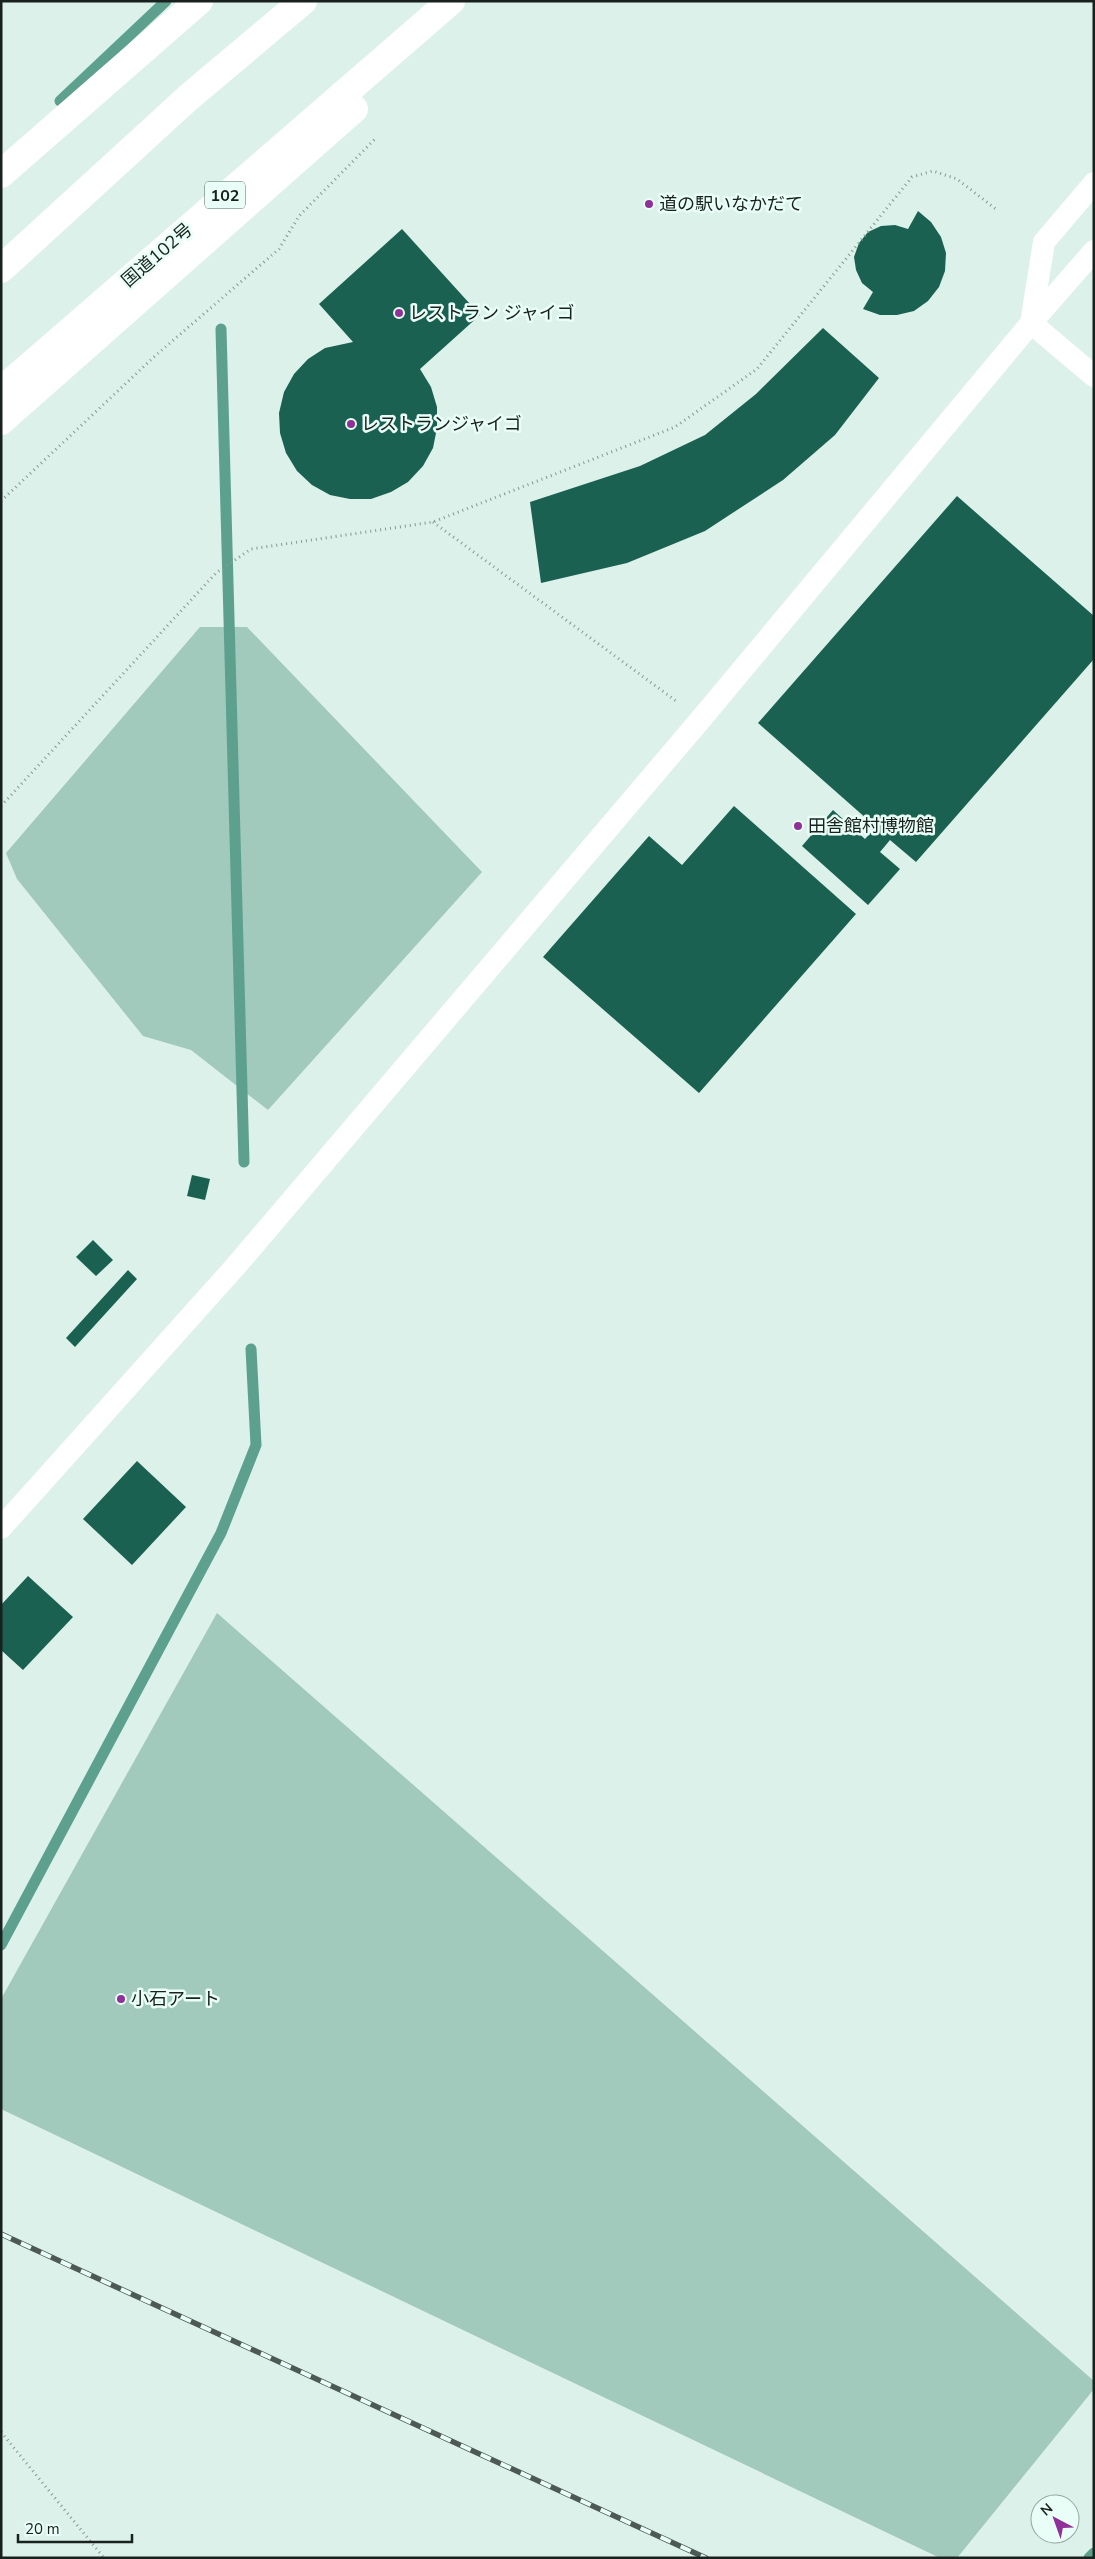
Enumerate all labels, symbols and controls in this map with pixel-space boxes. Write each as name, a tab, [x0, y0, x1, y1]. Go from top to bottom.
road number: 102	[205, 182, 245, 208]
place label: 道の駅いなかだて	[659, 192, 803, 216]
marker: 道の駅いなかだて	[643, 198, 655, 210]
street label: 国道102号	[117, 218, 197, 292]
place label: レストラン ジャイゴ	[409, 301, 575, 325]
marker: レストラン ジャイゴ	[393, 307, 405, 319]
place label: レストランジャイゴ	[361, 412, 522, 436]
marker: レストランジャイゴ	[345, 418, 357, 430]
place label: 田舎館村博物館	[808, 814, 934, 838]
marker: 田舎館村博物館	[792, 820, 804, 832]
place label: 小石アート	[131, 1987, 220, 2011]
marker: 小石アート	[115, 1993, 127, 2005]
north arrow	[1030, 2494, 1080, 2544]
text: N	[1037, 2499, 1057, 2520]
scale bar	[18, 2512, 131, 2544]
text: 20 m	[25, 2519, 60, 2539]

